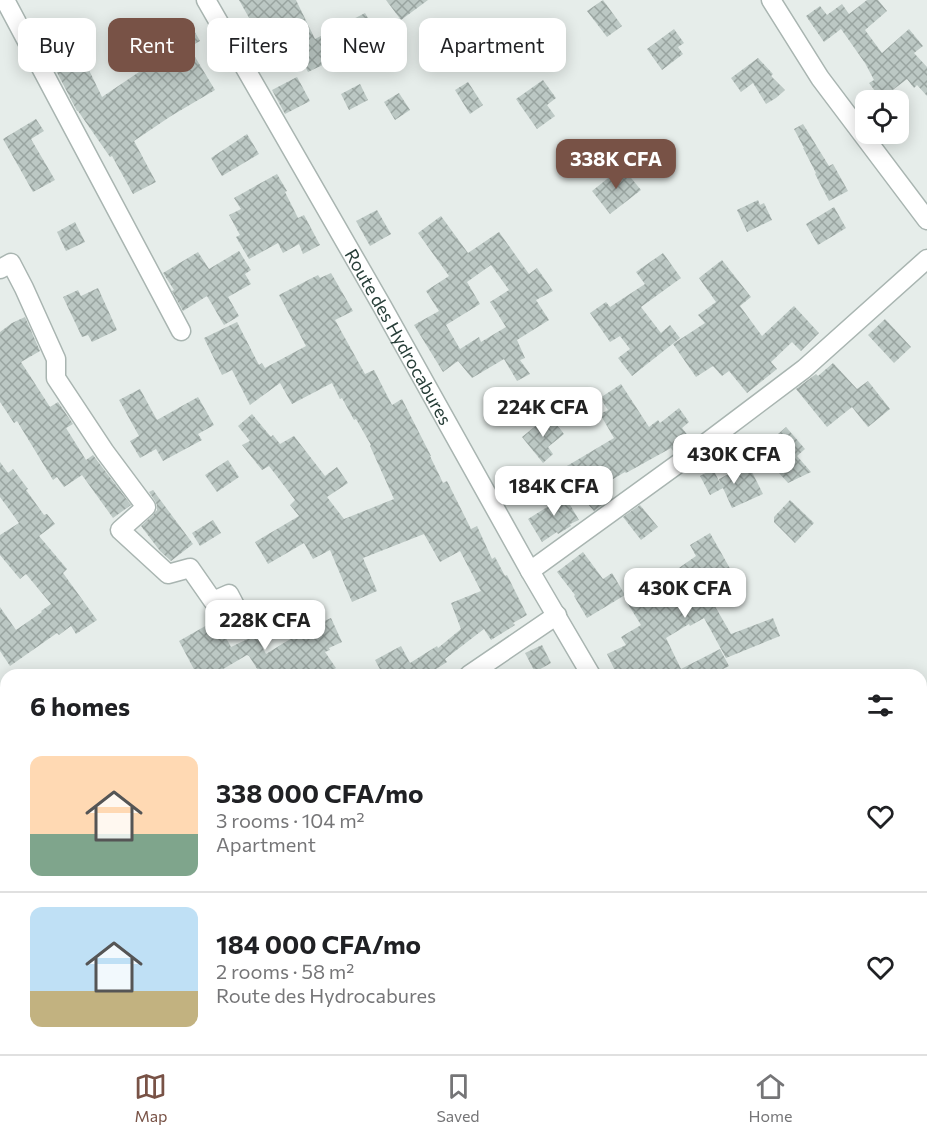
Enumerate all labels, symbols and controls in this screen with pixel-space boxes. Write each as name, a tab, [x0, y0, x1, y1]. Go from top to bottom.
chip: Buy	[18, 18, 96, 72]
chip: Rent	[108, 18, 195, 72]
chip: Filters	[207, 18, 309, 72]
chip: New	[321, 18, 407, 72]
chip: Apartment	[419, 18, 566, 72]
map controls	[855, 90, 909, 144]
button: locate	[855, 90, 909, 144]
pin: 338K CFA	[554, 139, 678, 190]
text: 338K CFA	[570, 146, 662, 170]
street label: Route des Hydrocabures	[340, 245, 457, 429]
pin: 224K CFA	[481, 387, 605, 438]
text: 224K CFA	[497, 394, 589, 418]
pin: 430K CFA	[672, 434, 796, 485]
text: 430K CFA	[687, 441, 781, 465]
pin: 184K CFA	[492, 466, 616, 517]
text: 184K CFA	[509, 473, 599, 497]
pin: 430K CFA	[623, 568, 747, 619]
text: 430K CFA	[638, 575, 732, 599]
pin: 228K CFA	[203, 600, 327, 651]
text: 228K CFA	[219, 607, 311, 631]
icon: filters	[864, 689, 897, 722]
text: 6 homes	[30, 690, 130, 721]
text: 338 000 CFA/mo	[216, 777, 424, 808]
icon: home	[78, 780, 150, 852]
icon: heart	[864, 800, 897, 833]
text: 3 rooms · 104 m²	[216, 808, 365, 832]
text: Apartment	[216, 832, 316, 856]
text: 184 000 CFA/mo	[216, 928, 421, 959]
icon: home	[78, 931, 150, 1003]
icon: heart	[864, 951, 897, 984]
text: 2 rooms · 58 m²	[216, 959, 354, 983]
text: Route des Hydrocabures	[216, 983, 436, 1007]
tab: Map	[134, 1070, 167, 1125]
tab: Saved	[436, 1070, 480, 1125]
tab: Home	[749, 1070, 793, 1125]

